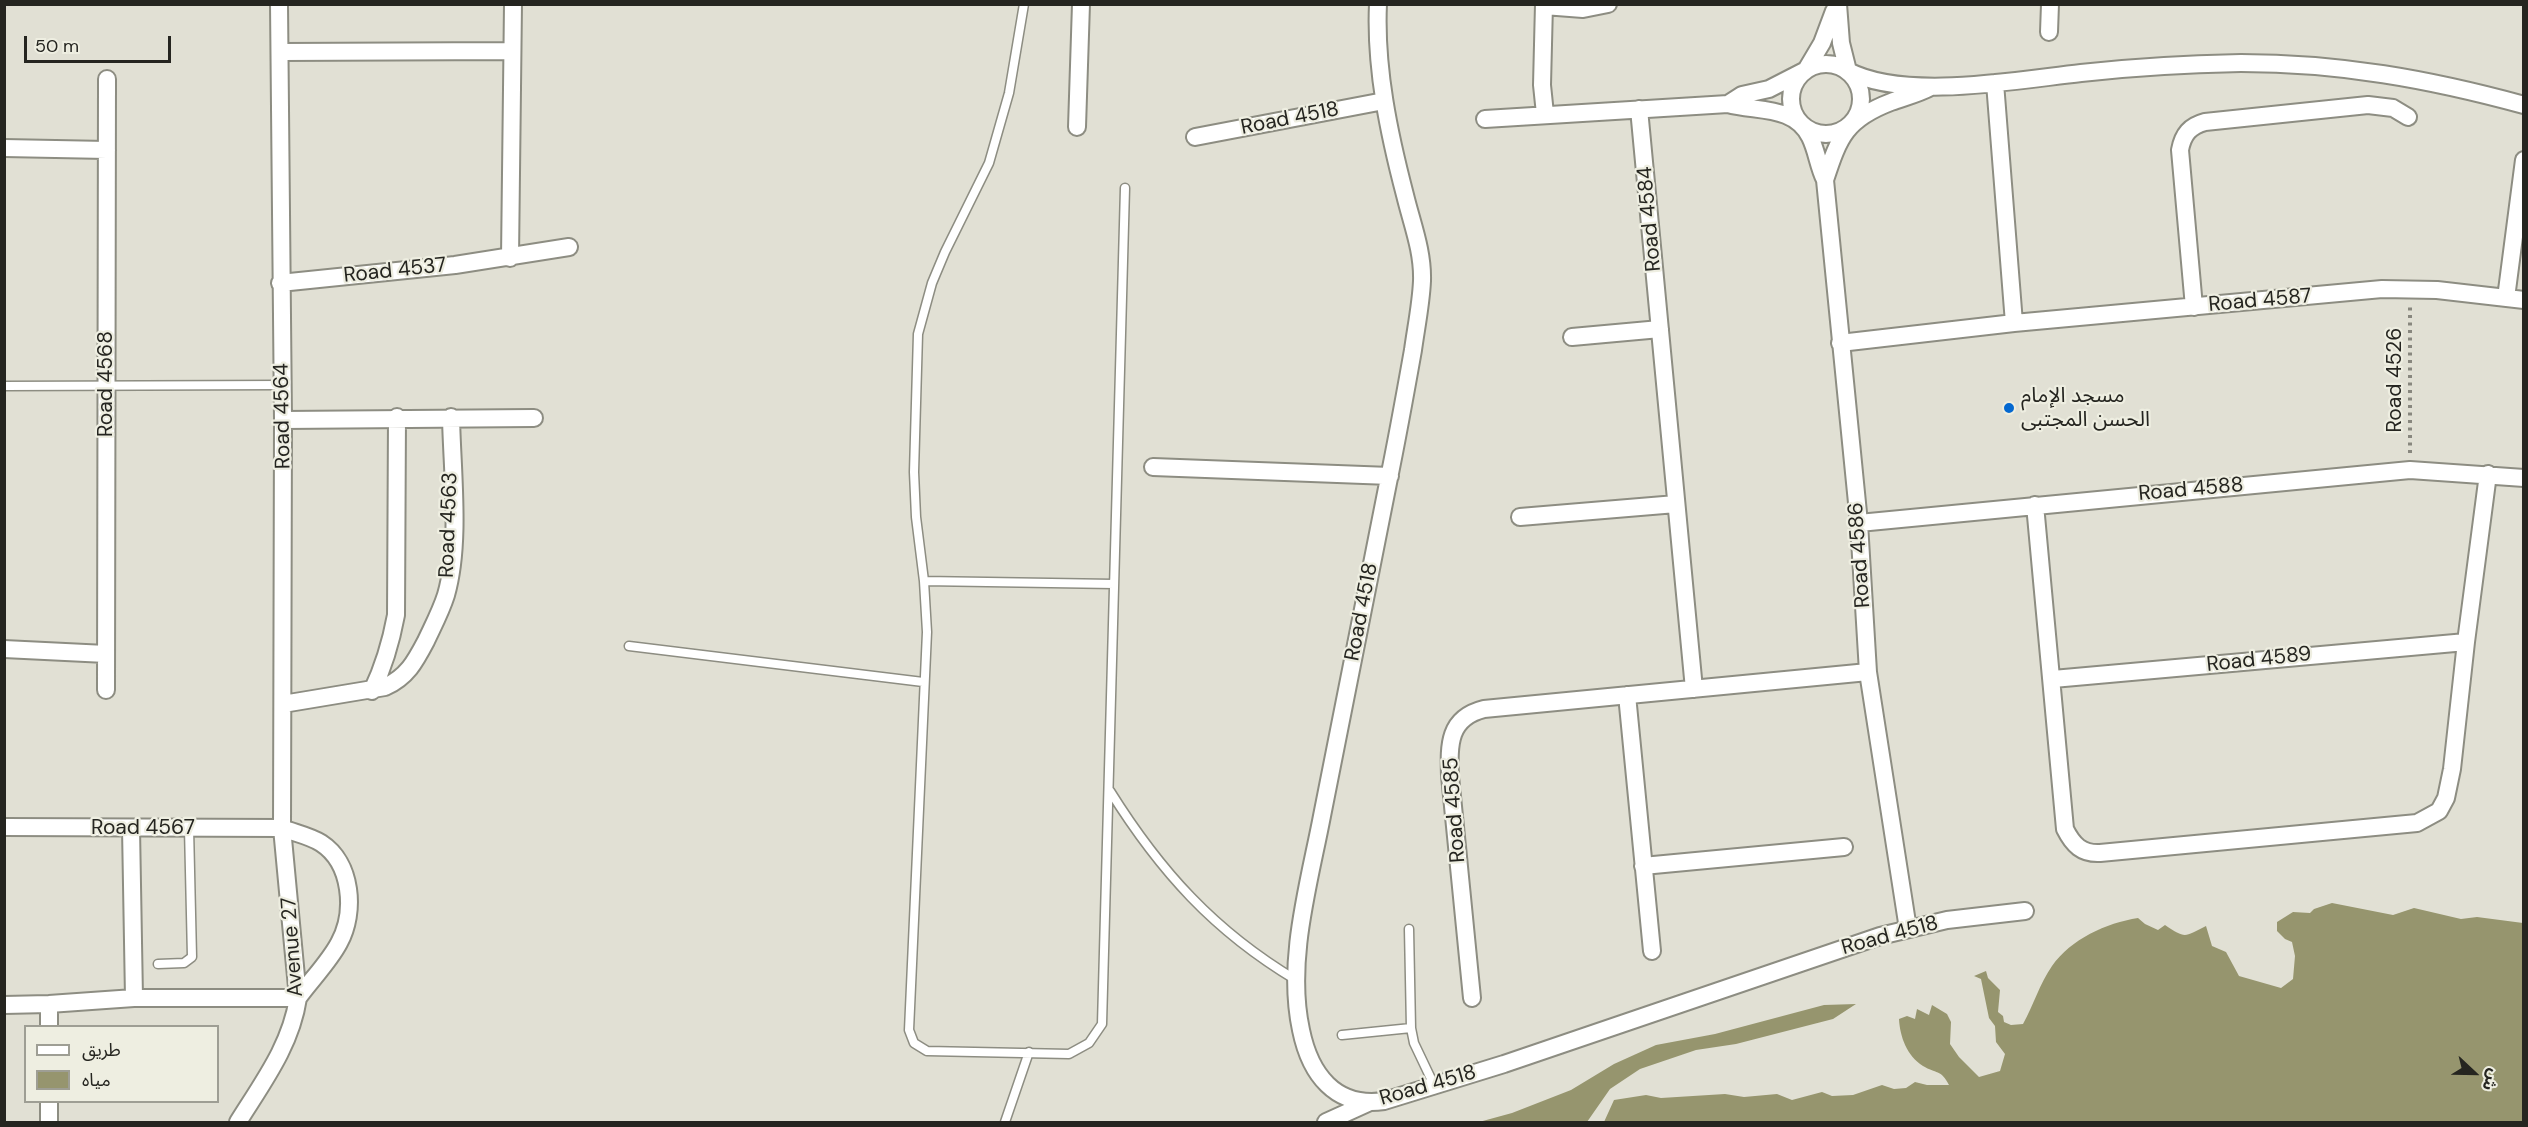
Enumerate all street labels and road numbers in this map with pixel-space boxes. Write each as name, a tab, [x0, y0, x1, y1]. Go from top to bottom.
street label: Road 4518	[1239, 97, 1341, 141]
street label: Road 4584	[1633, 165, 1667, 273]
street label: Road 4537	[342, 253, 448, 289]
street label: Road 4587	[2207, 284, 2313, 318]
street label: Road 4526	[2382, 328, 2408, 432]
street label: Road 4568	[93, 331, 119, 437]
street label: Road 4564	[269, 363, 297, 469]
street label: Road 4563	[435, 472, 463, 578]
street label: Road 4588	[2137, 473, 2245, 507]
street label: Road 4586	[1844, 501, 1876, 609]
street label: Road 4518	[1340, 561, 1384, 663]
street label: Road 4589	[2205, 642, 2313, 678]
street label: Road 4585	[1439, 756, 1471, 864]
street label: Road 4567	[91, 815, 195, 841]
street label: Avenue 27	[277, 896, 309, 998]
street label: Road 4518	[1839, 911, 1941, 961]
street label: Road 4518	[1377, 1060, 1479, 1112]

